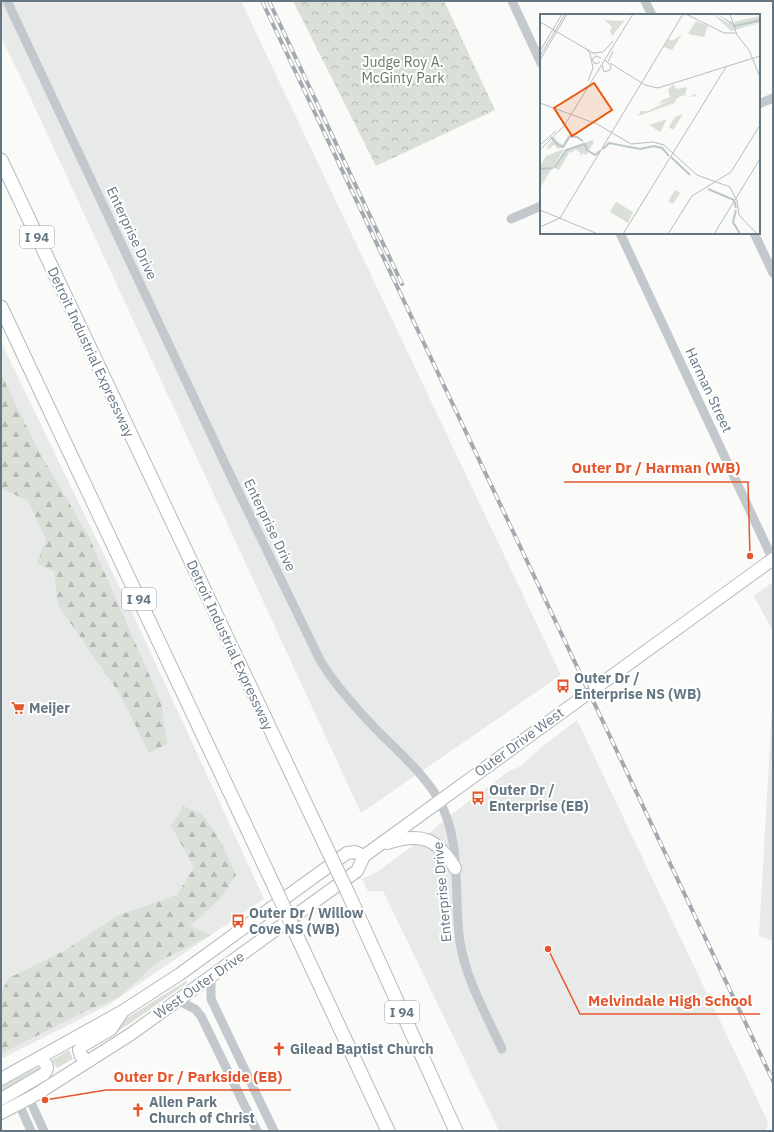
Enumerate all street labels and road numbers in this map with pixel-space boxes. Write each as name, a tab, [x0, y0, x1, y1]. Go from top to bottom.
street label: Enterprise Drive	[103, 183, 162, 283]
road number: I 94	[20, 226, 54, 248]
street label: Detroit Industrial Expressway	[44, 264, 138, 440]
street label: Harman Street	[681, 345, 737, 436]
street label: Enterprise Drive	[240, 476, 300, 575]
street label: Detroit Industrial Expressway	[183, 557, 277, 733]
road number: I 94	[122, 588, 156, 610]
street label: Outer Drive West	[471, 703, 567, 781]
street label: Enterprise Drive	[429, 841, 455, 943]
street label: West Outer Drive	[150, 947, 248, 1023]
road number: I 94	[385, 1001, 419, 1023]

